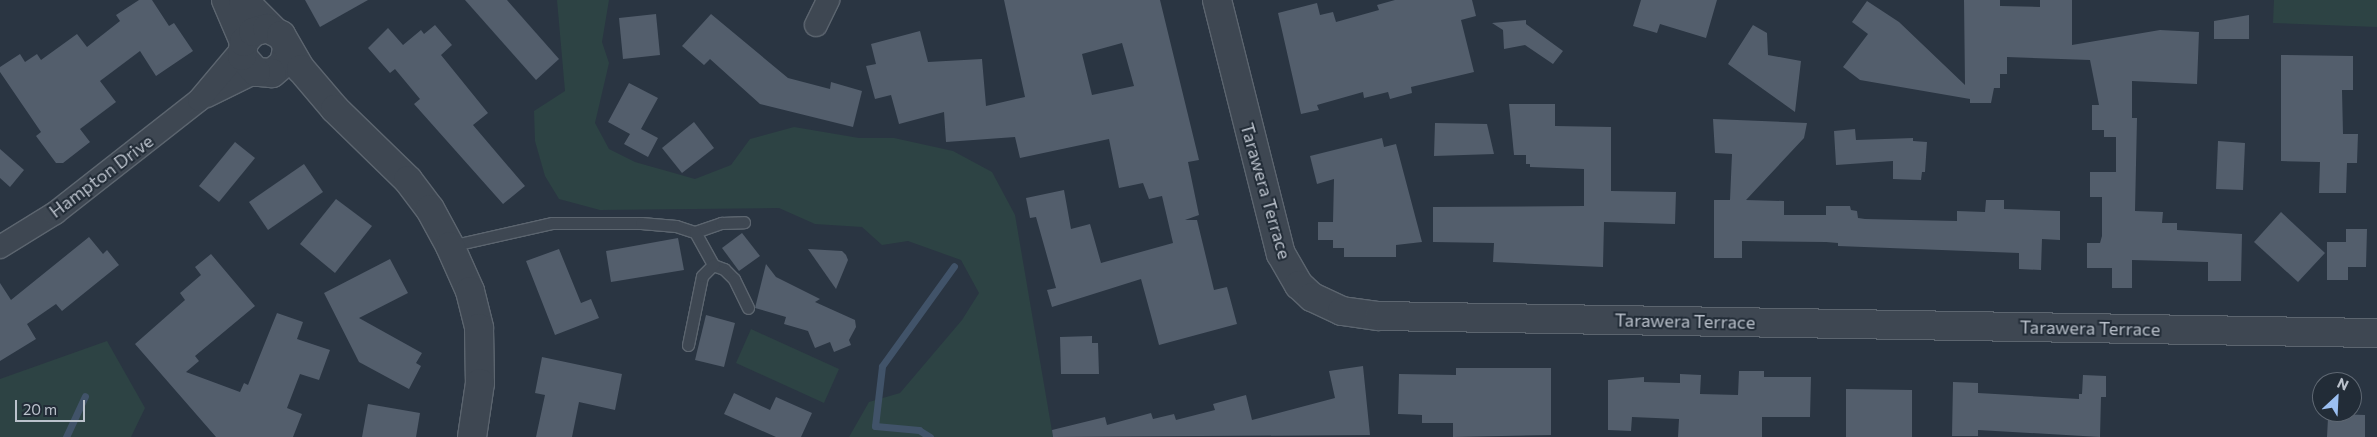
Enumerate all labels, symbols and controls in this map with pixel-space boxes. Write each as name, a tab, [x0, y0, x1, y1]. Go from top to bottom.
street label: Tarawera Terrace	[1236, 120, 1296, 262]
street label: Hampton Drive	[45, 130, 157, 222]
street label: Tarawera Terrace	[1614, 309, 1756, 333]
street label: Tarawera Terrace	[2019, 316, 2161, 340]
north arrow	[2312, 372, 2362, 422]
text: N	[2335, 374, 2351, 394]
scale bar	[18, 390, 88, 422]
text: 20 m	[23, 400, 57, 418]

